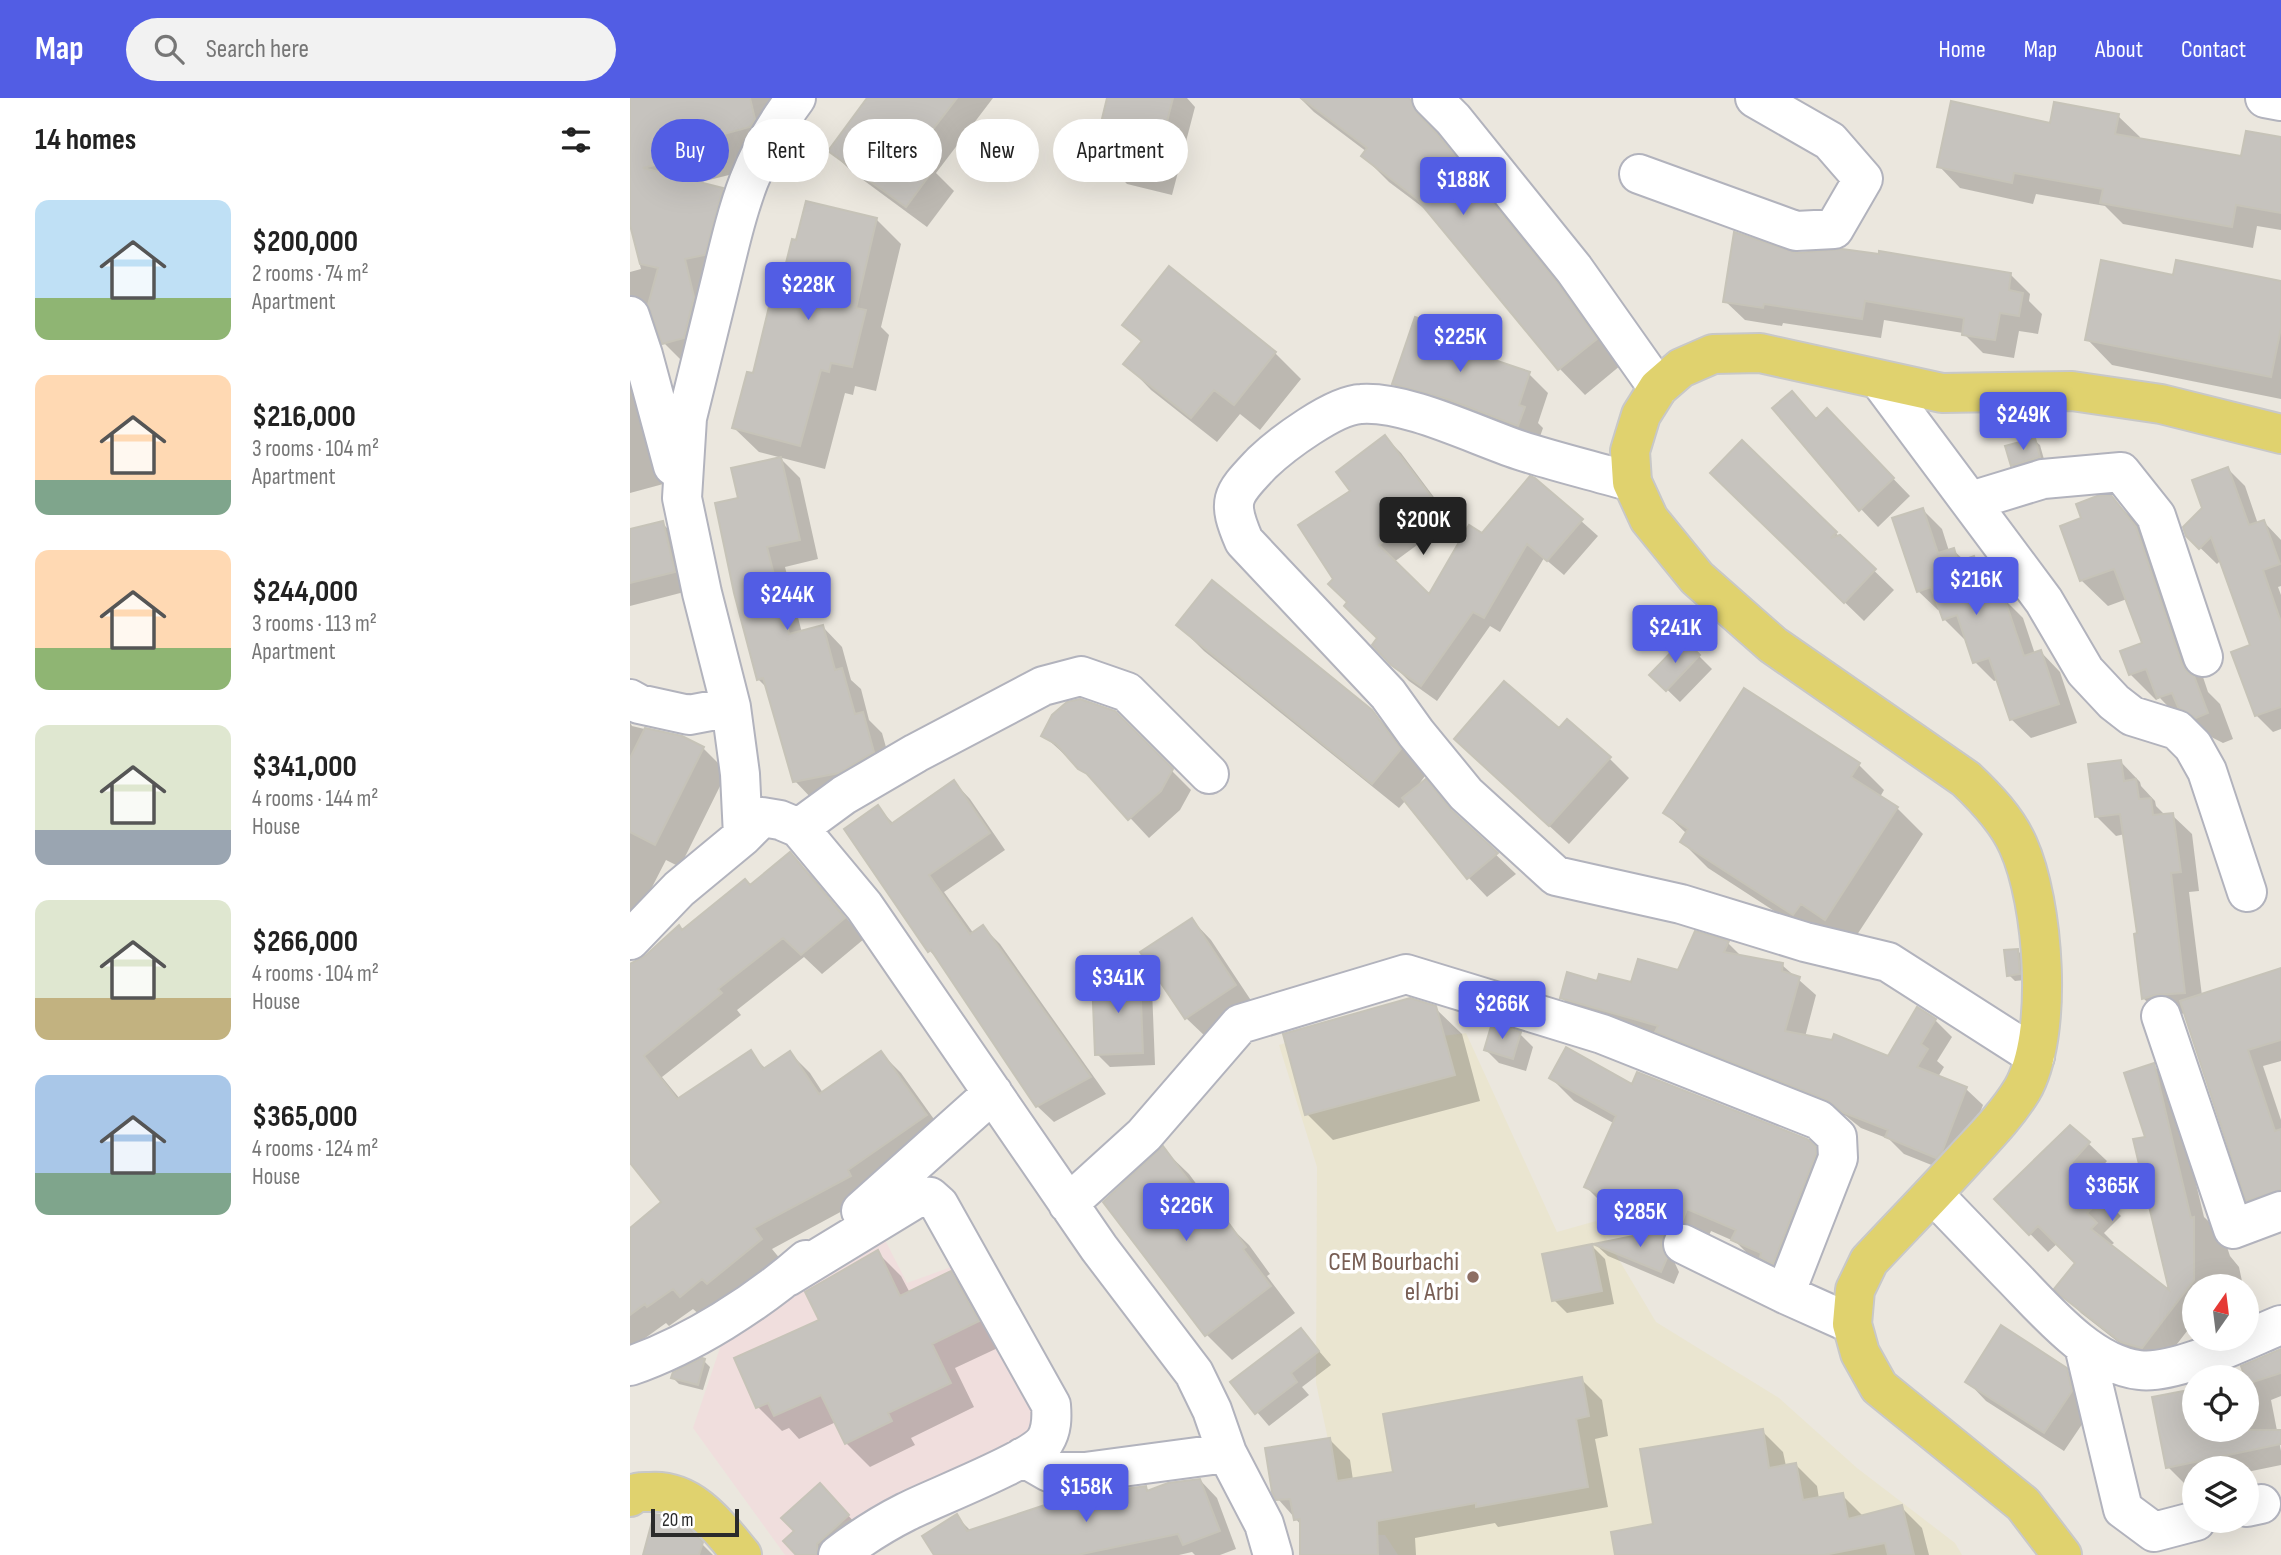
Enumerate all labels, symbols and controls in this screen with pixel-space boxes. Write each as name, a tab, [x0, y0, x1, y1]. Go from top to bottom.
search box	[126, 18, 616, 81]
text: Map	[35, 29, 84, 69]
icon: search	[150, 30, 188, 68]
text: Search here	[206, 34, 309, 65]
text: Home	[1938, 35, 1986, 64]
text: Map	[2024, 35, 2057, 64]
text: About	[2095, 35, 2143, 64]
text: Contact	[2181, 35, 2246, 64]
chip: Buy	[651, 119, 729, 182]
chip: Rent	[743, 119, 829, 182]
chip: Filters	[843, 119, 942, 182]
chip: New	[956, 119, 1039, 182]
chip: Apartment	[1053, 119, 1188, 182]
icon: filters	[557, 121, 595, 159]
text: 14 homes	[35, 122, 136, 158]
pin: $188K	[1414, 158, 1512, 217]
text: $188K	[1436, 166, 1490, 194]
text: $200,000	[252, 224, 358, 260]
icon: home	[91, 228, 175, 312]
text: 2 rooms · 74 m²	[252, 260, 369, 288]
pin: $228K	[759, 262, 857, 322]
text: $228K	[781, 271, 835, 299]
text: Apartment	[252, 288, 336, 316]
pin: $225K	[1411, 314, 1509, 374]
text: $225K	[1433, 323, 1487, 351]
pin: $249K	[1974, 392, 2072, 452]
text: $216,000	[252, 399, 356, 435]
text: $249K	[1996, 401, 2050, 429]
icon: home	[91, 403, 175, 487]
text: 3 rooms · 104 m²	[252, 435, 379, 463]
text: Apartment	[252, 463, 336, 491]
pin: $200K	[1374, 498, 1472, 557]
text: $200K	[1395, 506, 1451, 534]
pin: $216K	[1927, 558, 2025, 617]
text: $216K	[1949, 566, 2003, 594]
pin: $244K	[738, 573, 836, 632]
text: $244,000	[252, 574, 358, 610]
icon: home	[91, 578, 175, 662]
text: $244K	[760, 581, 814, 609]
pin: $241K	[1626, 606, 1724, 665]
text: 3 rooms · 113 m²	[252, 610, 377, 638]
text: $241K	[1648, 614, 1702, 642]
text: Apartment	[252, 638, 336, 666]
text: $341,000	[252, 749, 357, 785]
icon: home	[91, 753, 175, 837]
text: 4 rooms · 144 m²	[252, 785, 378, 813]
text: House	[252, 813, 300, 841]
text: $266,000	[252, 924, 358, 960]
icon: home	[91, 928, 175, 1012]
pin: $341K	[1069, 956, 1167, 1015]
text: 4 rooms · 104 m²	[252, 960, 379, 988]
text: $341K	[1091, 964, 1145, 992]
pin: $266K	[1453, 982, 1551, 1041]
text: House	[252, 988, 300, 1016]
text: $266K	[1475, 990, 1529, 1018]
text: $365,000	[252, 1099, 358, 1135]
icon: home	[91, 1103, 175, 1187]
text: 4 rooms · 124 m²	[252, 1135, 378, 1163]
text: House	[252, 1163, 300, 1191]
pin: $365K	[2063, 1164, 2161, 1223]
text: $365K	[2085, 1172, 2139, 1200]
pin: $226K	[1137, 1184, 1235, 1243]
pin: $285K	[1591, 1190, 1689, 1249]
text: $226K	[1159, 1192, 1213, 1220]
text: $285K	[1613, 1198, 1667, 1226]
place label: CEM Bourbachi el Arbi	[1328, 1247, 1459, 1308]
marker: CEM Bourbachi el Arbi	[1465, 1269, 1481, 1285]
north arrow	[2182, 1274, 2259, 1351]
map controls	[2182, 1274, 2259, 1533]
button: locate	[2182, 1365, 2259, 1442]
button: layers	[2182, 1456, 2259, 1533]
pin: $158K	[1037, 1464, 1135, 1524]
text: $158K	[1059, 1473, 1113, 1501]
scale bar	[651, 1506, 738, 1538]
text: 20 m	[662, 1509, 694, 1532]

